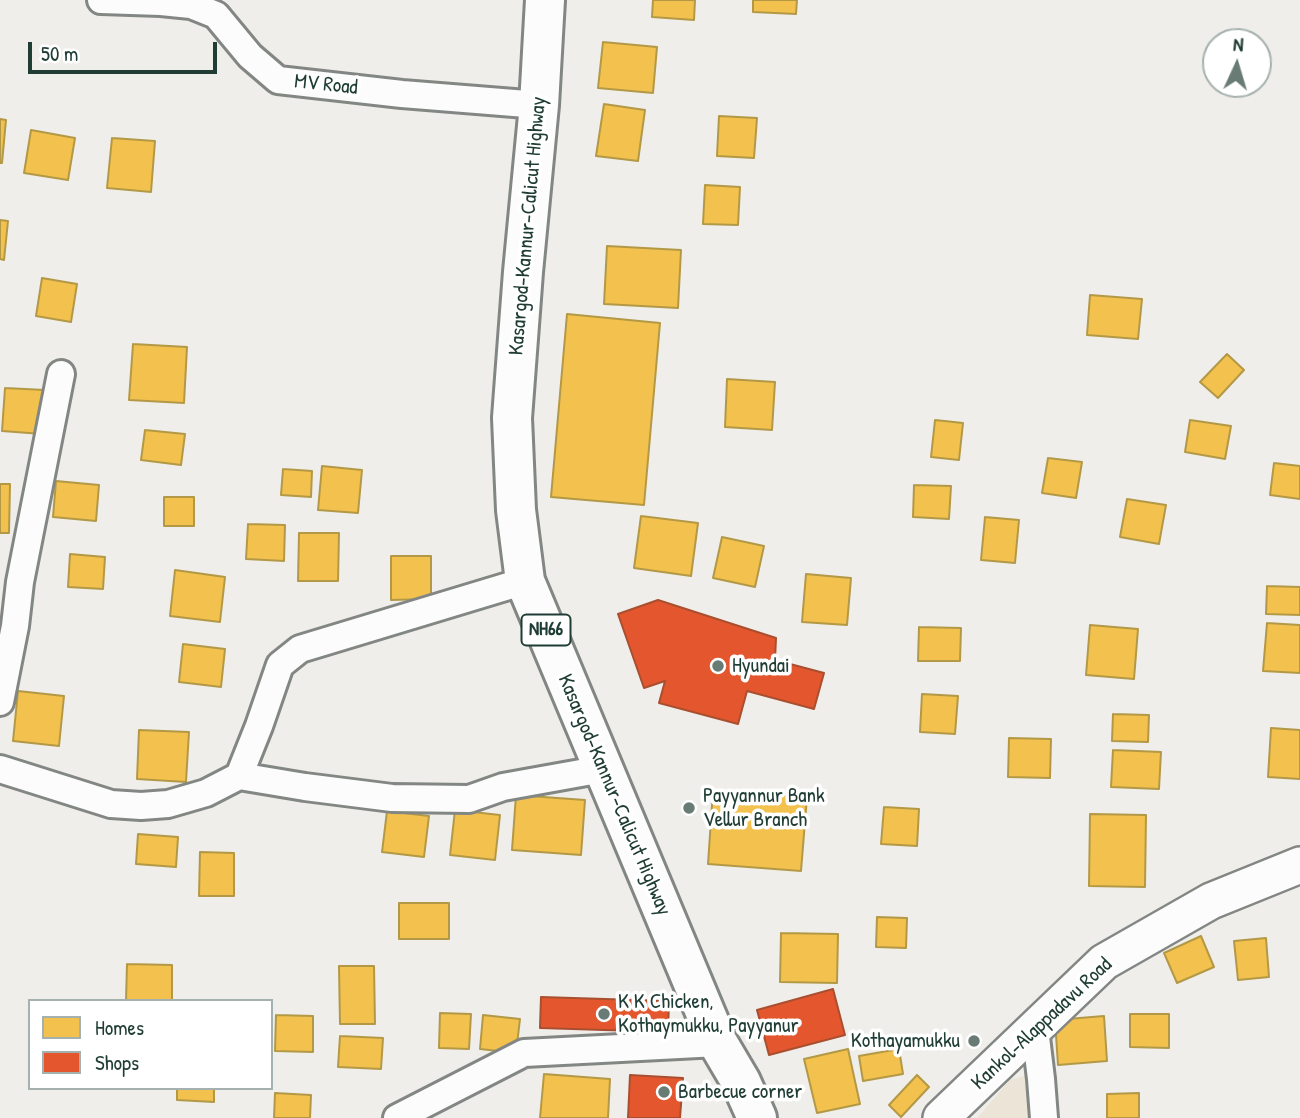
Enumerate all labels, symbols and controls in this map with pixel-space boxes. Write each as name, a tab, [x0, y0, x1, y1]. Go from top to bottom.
scale bar	[32, 28, 220, 72]
north arrow	[1202, 28, 1272, 98]
text: N	[1232, 31, 1244, 57]
text: 50 m	[41, 39, 78, 68]
street label: MV Road	[293, 69, 359, 101]
street label: Kasargod-Kannur-Calicut Highway	[504, 96, 552, 356]
road number: NH66	[522, 614, 570, 646]
place label: Hyundai	[732, 653, 790, 679]
marker: Hyundai	[710, 658, 726, 674]
street label: Kasargod-Kannur-Calicut Highway	[552, 671, 676, 919]
place label: Payyannur Bank Vellur Branch	[703, 783, 825, 833]
marker: Payyannur Bank Vellur Branch	[681, 800, 697, 816]
street label: Kankol-Alappadavu Road	[967, 952, 1117, 1096]
place label: K K Chicken, Kothaymukku, Payyanur	[618, 989, 798, 1039]
legend	[28, 999, 273, 1090]
marker: K K Chicken, Kothaymukku, Payyanur	[596, 1006, 612, 1022]
text: Homes	[95, 1013, 144, 1042]
place label: Kothayamukku	[851, 1028, 960, 1054]
marker: Kothayamukku	[966, 1033, 982, 1049]
text: Shops	[95, 1048, 139, 1077]
place label: Barbecue corner	[678, 1079, 802, 1105]
marker: Barbecue corner	[656, 1084, 672, 1100]

